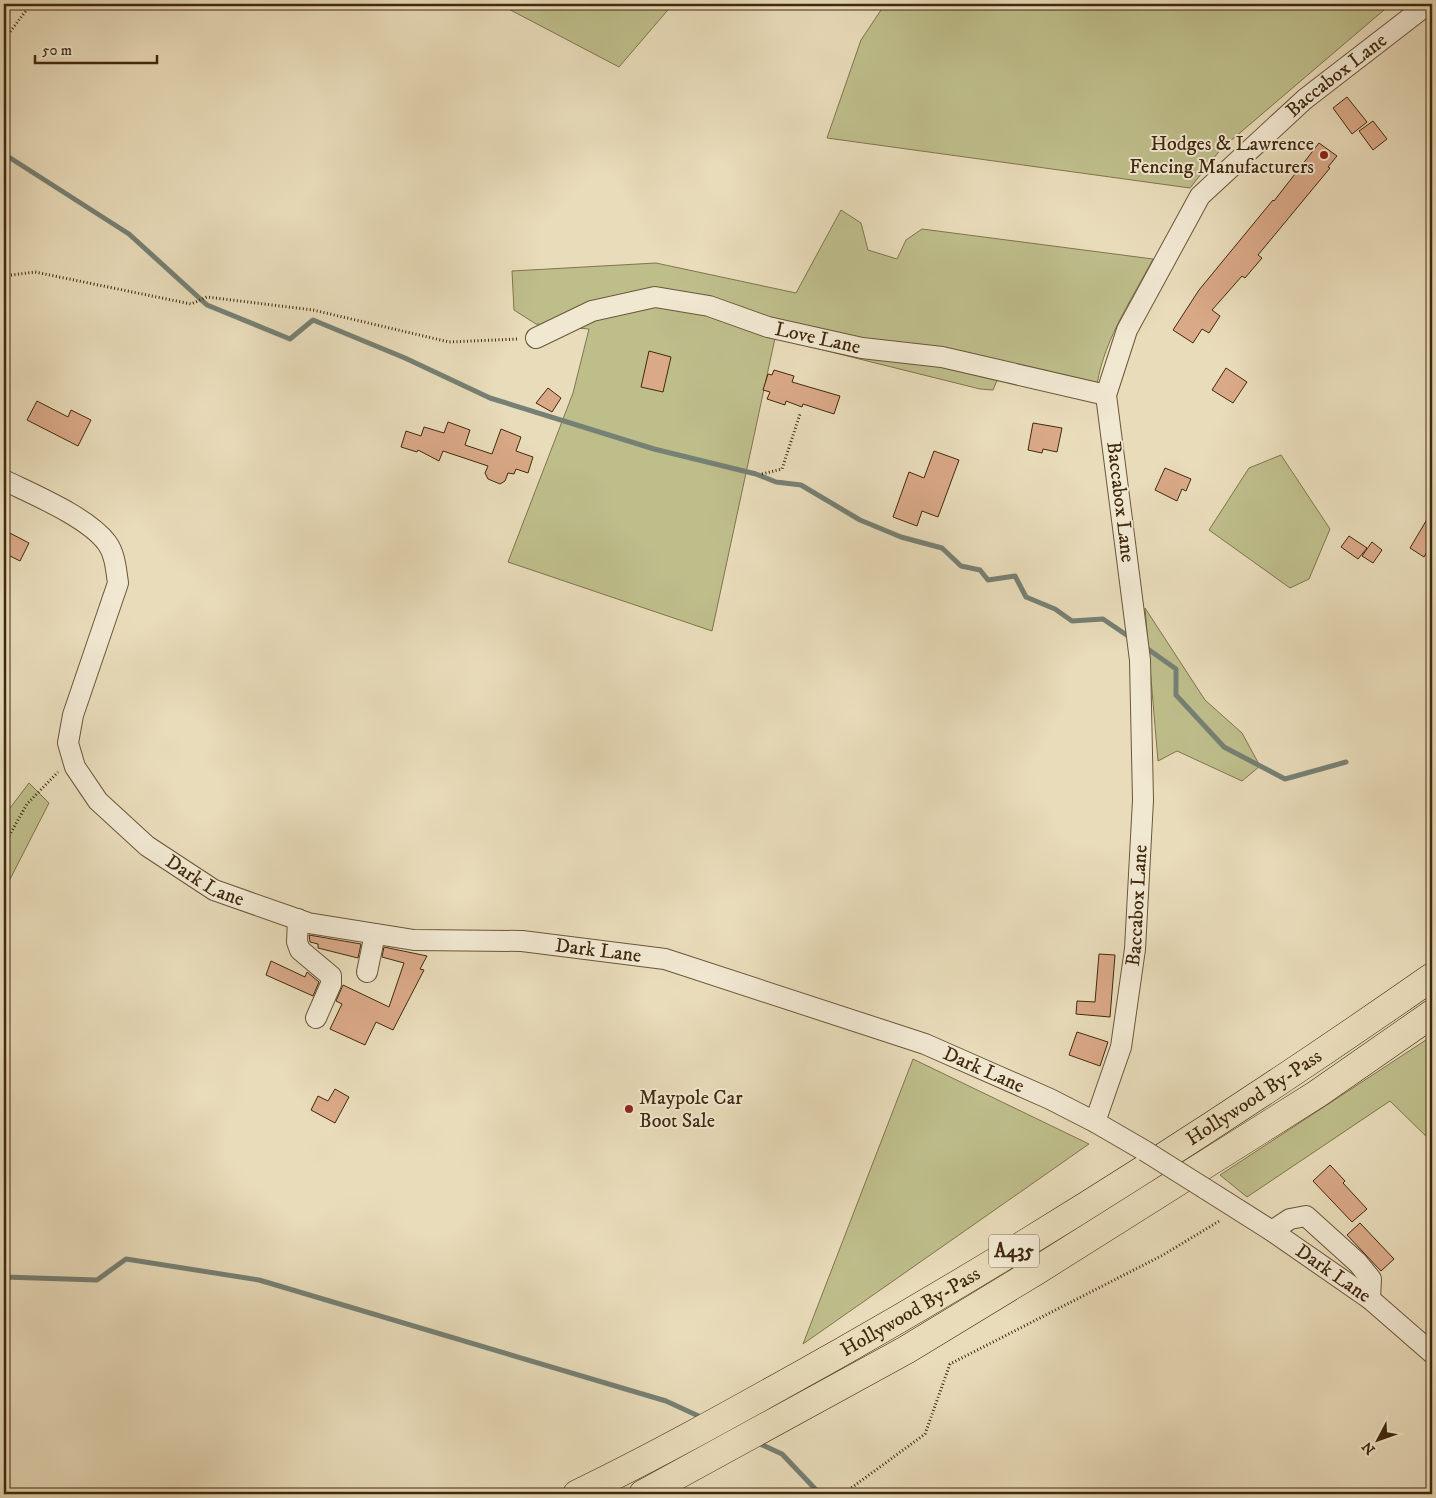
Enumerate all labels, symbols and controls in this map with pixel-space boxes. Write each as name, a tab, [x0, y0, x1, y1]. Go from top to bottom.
street label: Baccabox Lane	[1281, 28, 1392, 123]
scale bar	[35, 32, 158, 64]
text: 50 m	[42, 41, 72, 60]
place label: Hodges & Lawrence Fencing Manufacturers	[1129, 132, 1314, 180]
marker: Hodges & Lawrence Fencing Manufacturers	[1318, 149, 1330, 161]
street label: Love Lane	[772, 316, 863, 360]
street label: Baccabox Lane	[1100, 440, 1140, 564]
street label: Baccabox Lane	[1120, 844, 1153, 968]
street label: Dark Lane	[161, 849, 247, 912]
street label: Dark Lane	[554, 933, 643, 968]
street label: Dark Lane	[939, 1041, 1028, 1099]
street label: Hollywood By-Pass	[1181, 1044, 1327, 1151]
place label: Maypole Car Boot Sale	[639, 1086, 743, 1134]
marker: Maypole Car Boot Sale	[623, 1103, 635, 1115]
road number: A435	[989, 1234, 1039, 1268]
street label: Dark Lane	[1291, 1239, 1376, 1308]
street label: Hollywood By-Pass	[836, 1261, 985, 1362]
north arrow	[1354, 1416, 1404, 1466]
text: N	[1358, 1437, 1380, 1458]

